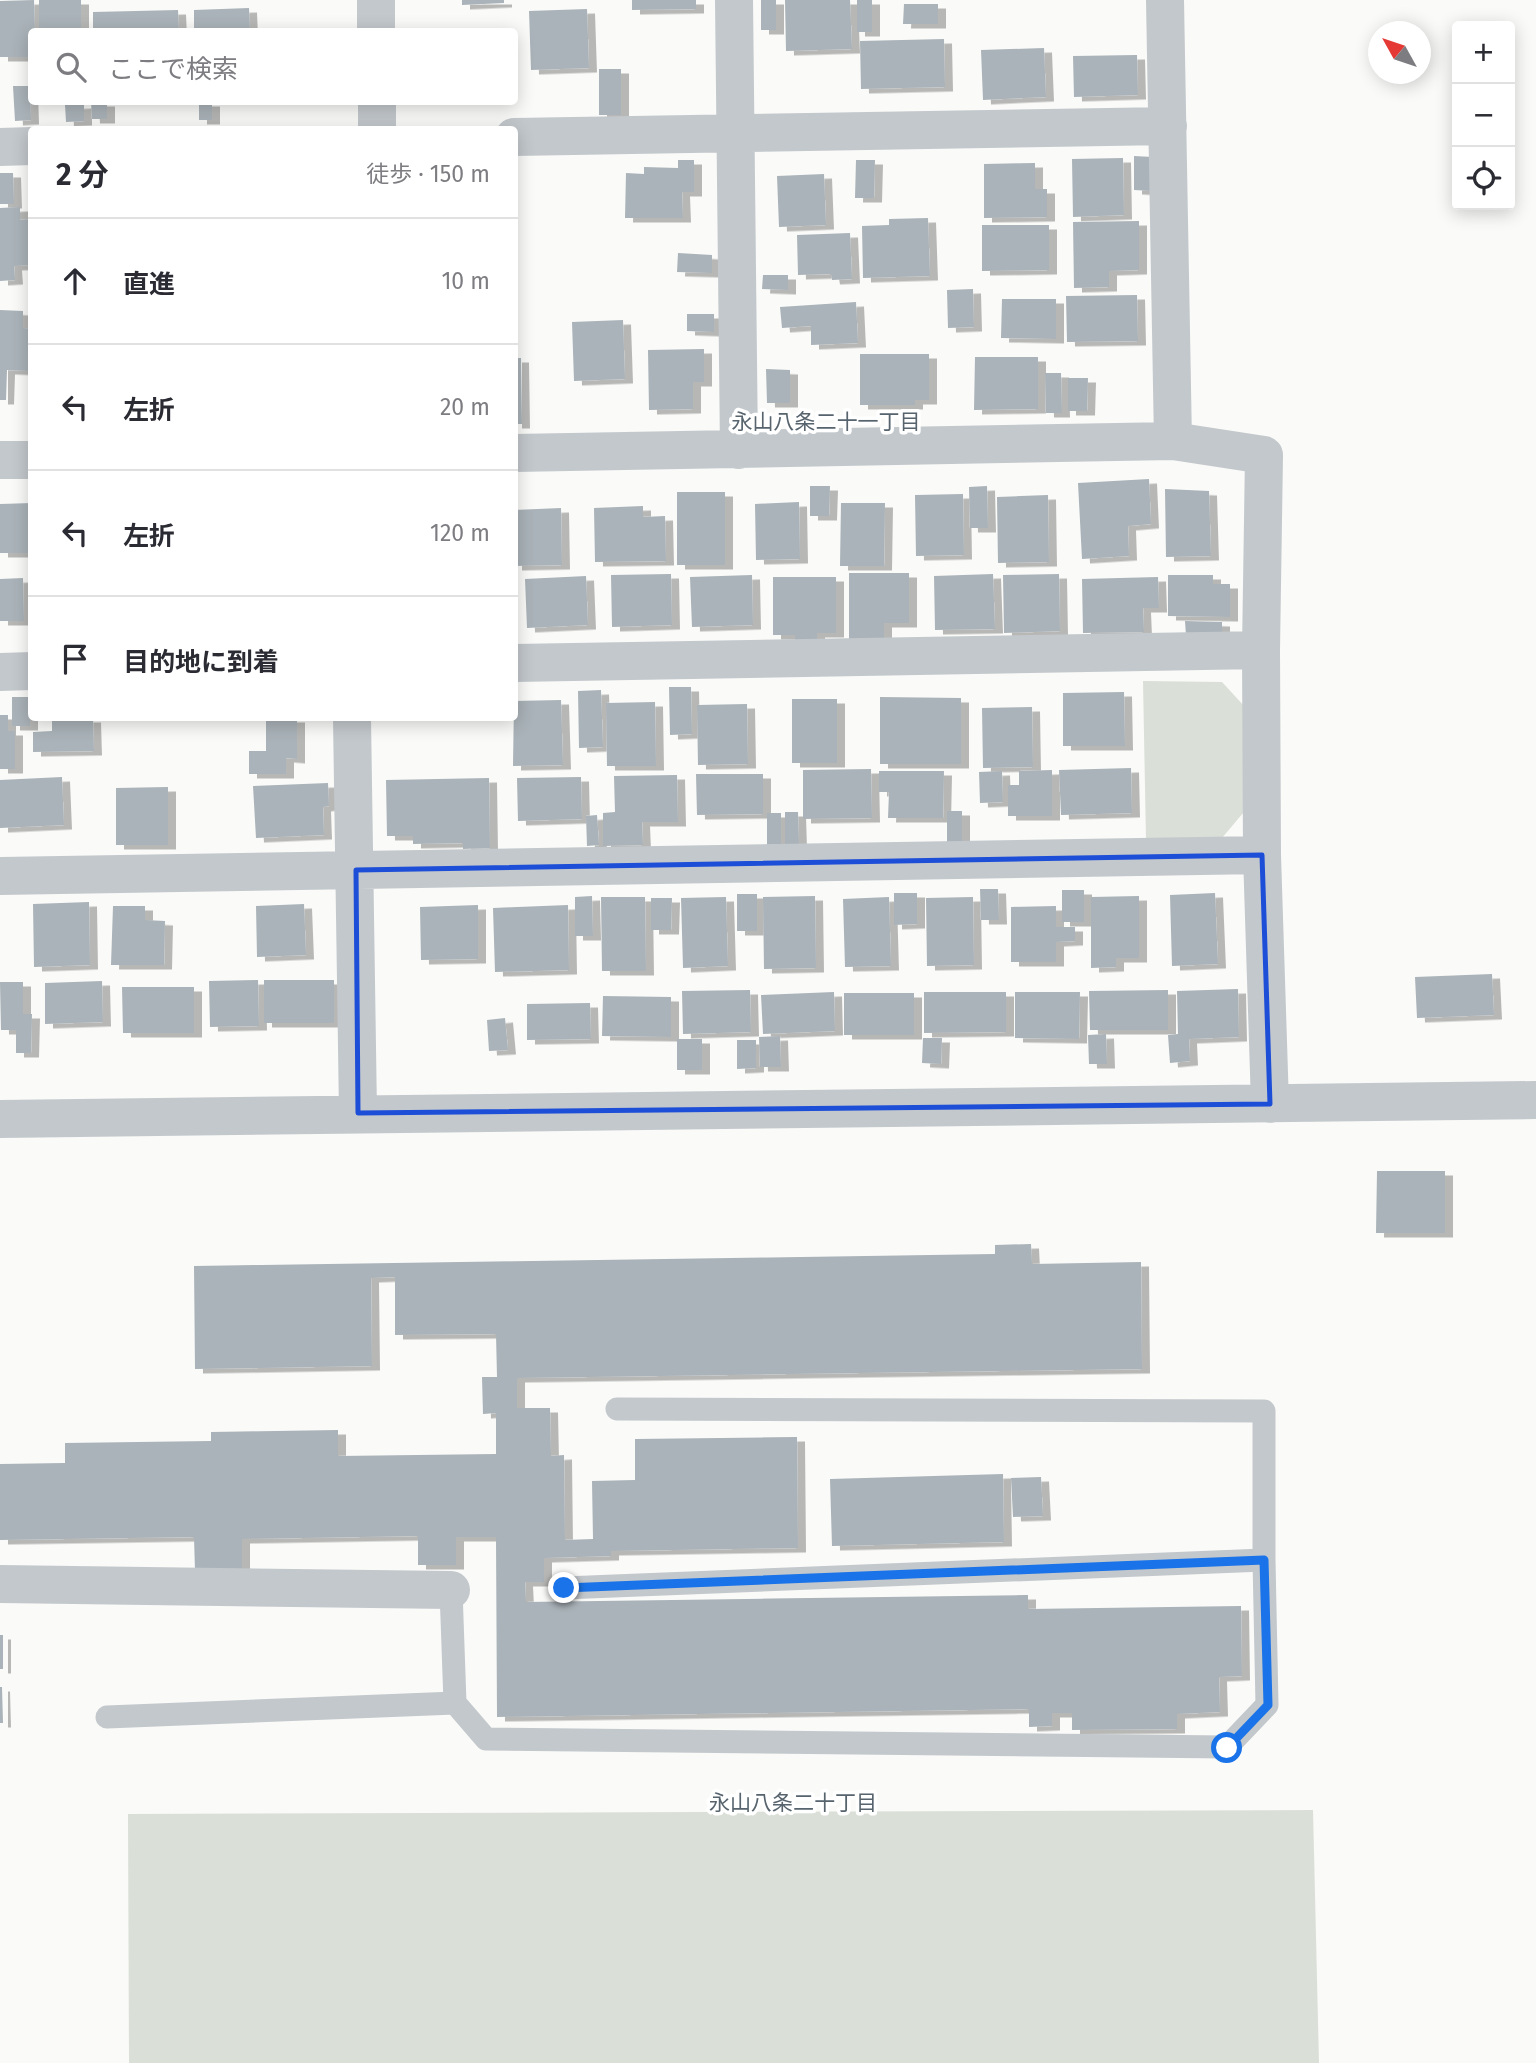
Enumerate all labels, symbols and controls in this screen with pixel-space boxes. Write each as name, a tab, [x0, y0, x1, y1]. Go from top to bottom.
north arrow	[1368, 21, 1431, 84]
map controls	[1452, 21, 1515, 210]
button: +	[1452, 21, 1515, 84]
search box	[28, 28, 518, 105]
icon: search	[52, 48, 90, 86]
text: ここで検索	[108, 54, 238, 85]
button: −	[1452, 84, 1515, 147]
button: locate	[1452, 147, 1515, 210]
text: 2 分	[56, 157, 109, 193]
text: 徒歩 · 150 m	[366, 160, 490, 188]
icon: ahead	[56, 262, 94, 300]
text: 10 m	[441, 267, 490, 295]
text: 直進	[123, 269, 175, 300]
icon: left	[56, 388, 94, 426]
text: 20 m	[440, 393, 490, 421]
text: 左折	[123, 395, 175, 426]
district label: 永山八条二十一丁目	[732, 409, 921, 435]
icon: left	[56, 514, 94, 552]
text: 120 m	[430, 519, 490, 547]
text: 左折	[123, 521, 175, 552]
icon: arrive	[56, 640, 94, 678]
text: 目的地に到着	[123, 647, 279, 678]
route end	[548, 1572, 579, 1603]
route start	[1211, 1732, 1242, 1763]
district label: 永山八条二十丁目	[709, 1790, 877, 1816]

